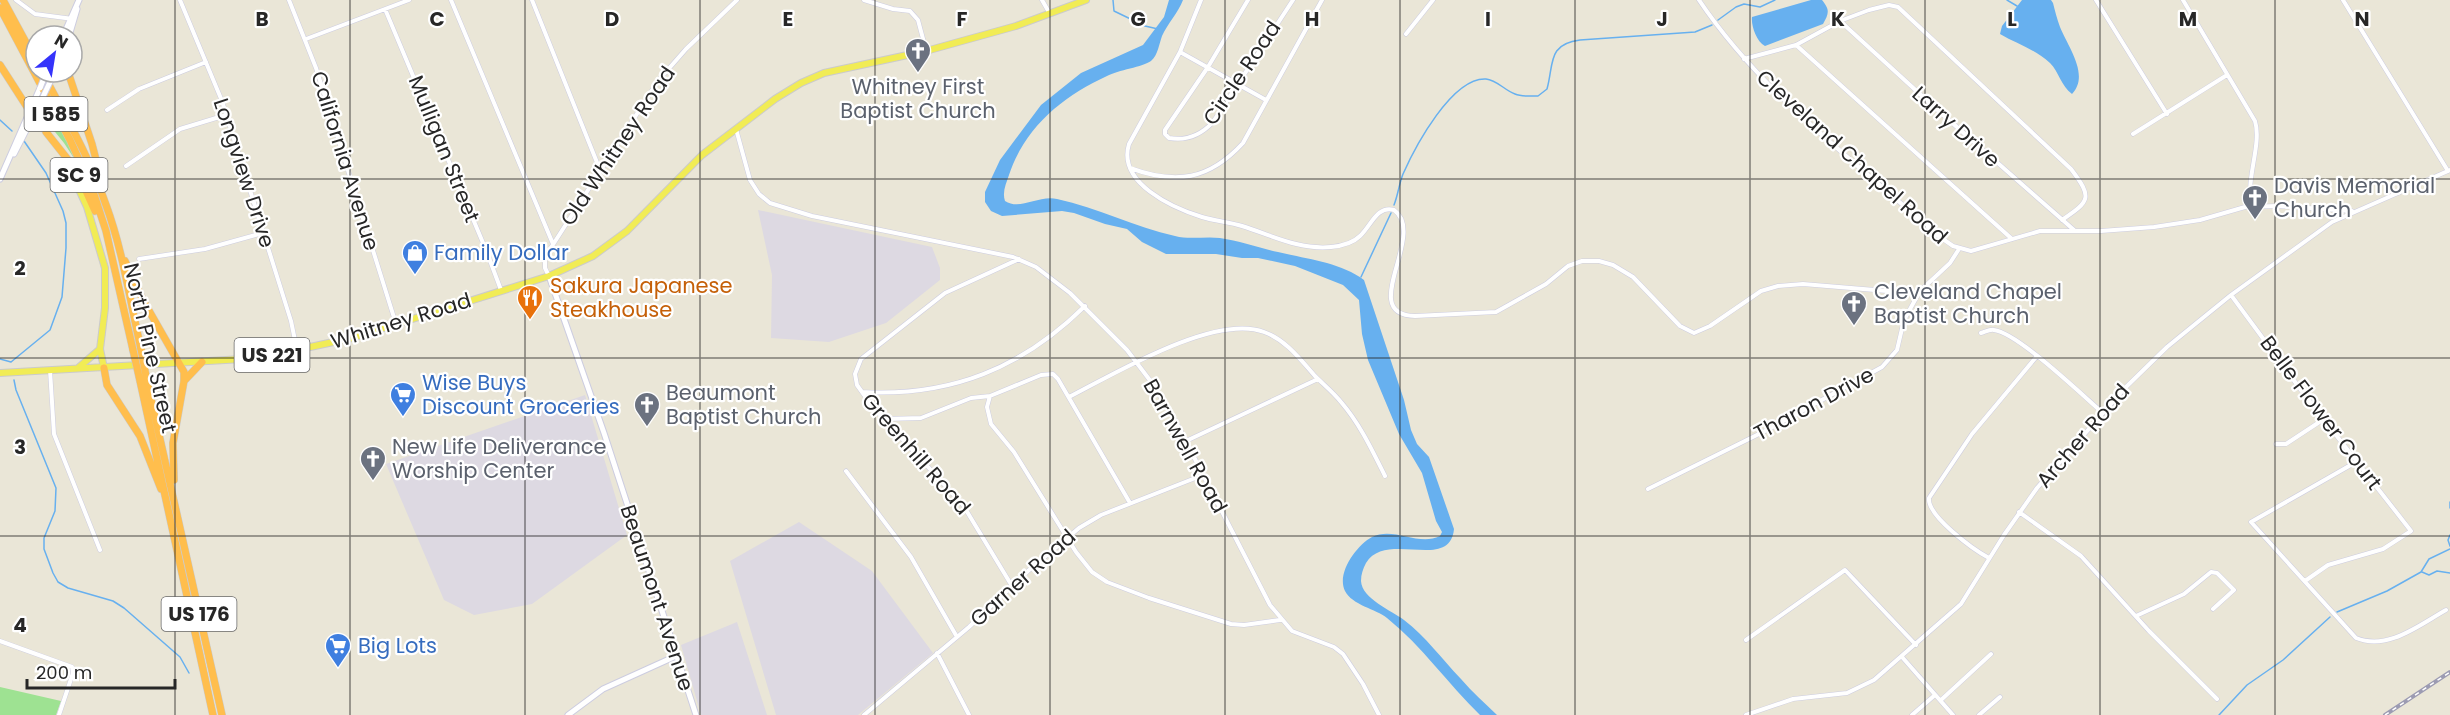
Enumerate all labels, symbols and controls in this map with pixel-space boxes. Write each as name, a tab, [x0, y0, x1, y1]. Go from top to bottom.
text: B	[255, 5, 269, 33]
text: C	[429, 5, 445, 33]
text: D	[605, 5, 619, 33]
text: E	[783, 5, 793, 33]
text: F	[957, 5, 968, 33]
text: G	[1130, 5, 1146, 33]
text: H	[1305, 5, 1319, 33]
text: I	[1485, 5, 1491, 33]
text: J	[1656, 5, 1668, 33]
text: K	[1831, 5, 1845, 33]
text: L	[2007, 5, 2017, 33]
text: M	[2179, 5, 2197, 33]
text: N	[2354, 5, 2370, 33]
street label: Circle Road	[1196, 15, 1287, 131]
north arrow	[24, 24, 84, 84]
text: N	[50, 28, 72, 54]
church icon: Whitney First Baptist Church	[903, 36, 933, 74]
street label: Old Whitney Road	[553, 60, 682, 231]
street label: Cleveland Chapel Road	[1750, 63, 1954, 250]
street label: California Avenue	[304, 68, 387, 254]
street label: Mulligan Street	[402, 71, 487, 227]
place label: Whitney First Baptist Church	[840, 72, 996, 125]
street label: Larry Drive	[1906, 79, 2007, 174]
street label: Longview Drive	[207, 94, 282, 251]
road number: I 585	[25, 97, 88, 131]
road number: SC 9	[50, 158, 107, 192]
place label: Davis Memorial Church	[2274, 171, 2435, 224]
church icon: Davis Memorial Church	[2240, 183, 2270, 221]
shop icon: Family Dollar	[400, 238, 430, 276]
place label: Family Dollar	[434, 238, 569, 267]
text: 2	[14, 254, 26, 282]
street label: North Pine Street	[117, 260, 184, 436]
place label: Sakura Japanese Steakhouse	[550, 271, 733, 324]
place label: Cleveland Chapel Baptist Church	[1874, 277, 2062, 330]
restaurant icon: Sakura Japanese Steakhouse	[515, 283, 545, 321]
street label: Whitney Road	[327, 285, 475, 356]
church icon: Cleveland Chapel Baptist Church	[1839, 289, 1869, 327]
street label: Belle Flower Court	[2254, 330, 2389, 496]
road number: US 221	[234, 338, 310, 372]
street label: Tharon Drive	[1749, 360, 1879, 447]
place label: Wise Buys Discount Groceries	[422, 368, 620, 421]
street label: Barnwell Road	[1137, 374, 1234, 518]
street label: Archer Road	[2029, 377, 2136, 494]
place label: Beaumont Baptist Church	[666, 378, 821, 431]
supermarket icon: Wise Buys Discount Groceries	[388, 380, 418, 418]
street label: Greenhill Road	[855, 387, 977, 521]
church icon: Beaumont Baptist Church	[632, 390, 662, 428]
place label: New Life Deliverance Worship Center	[392, 432, 607, 485]
text: 3	[14, 433, 26, 461]
church icon: New Life Deliverance Worship Center	[358, 444, 388, 482]
street label: Beaumont Avenue	[614, 501, 701, 695]
street label: Garner Road	[964, 522, 1082, 633]
road number: US 176	[162, 597, 236, 631]
text: 4	[13, 611, 27, 639]
supermarket icon: Big Lots	[323, 631, 353, 669]
place label: Big Lots	[358, 631, 437, 660]
scale bar	[27, 652, 176, 690]
text: 200 m	[36, 660, 92, 685]

